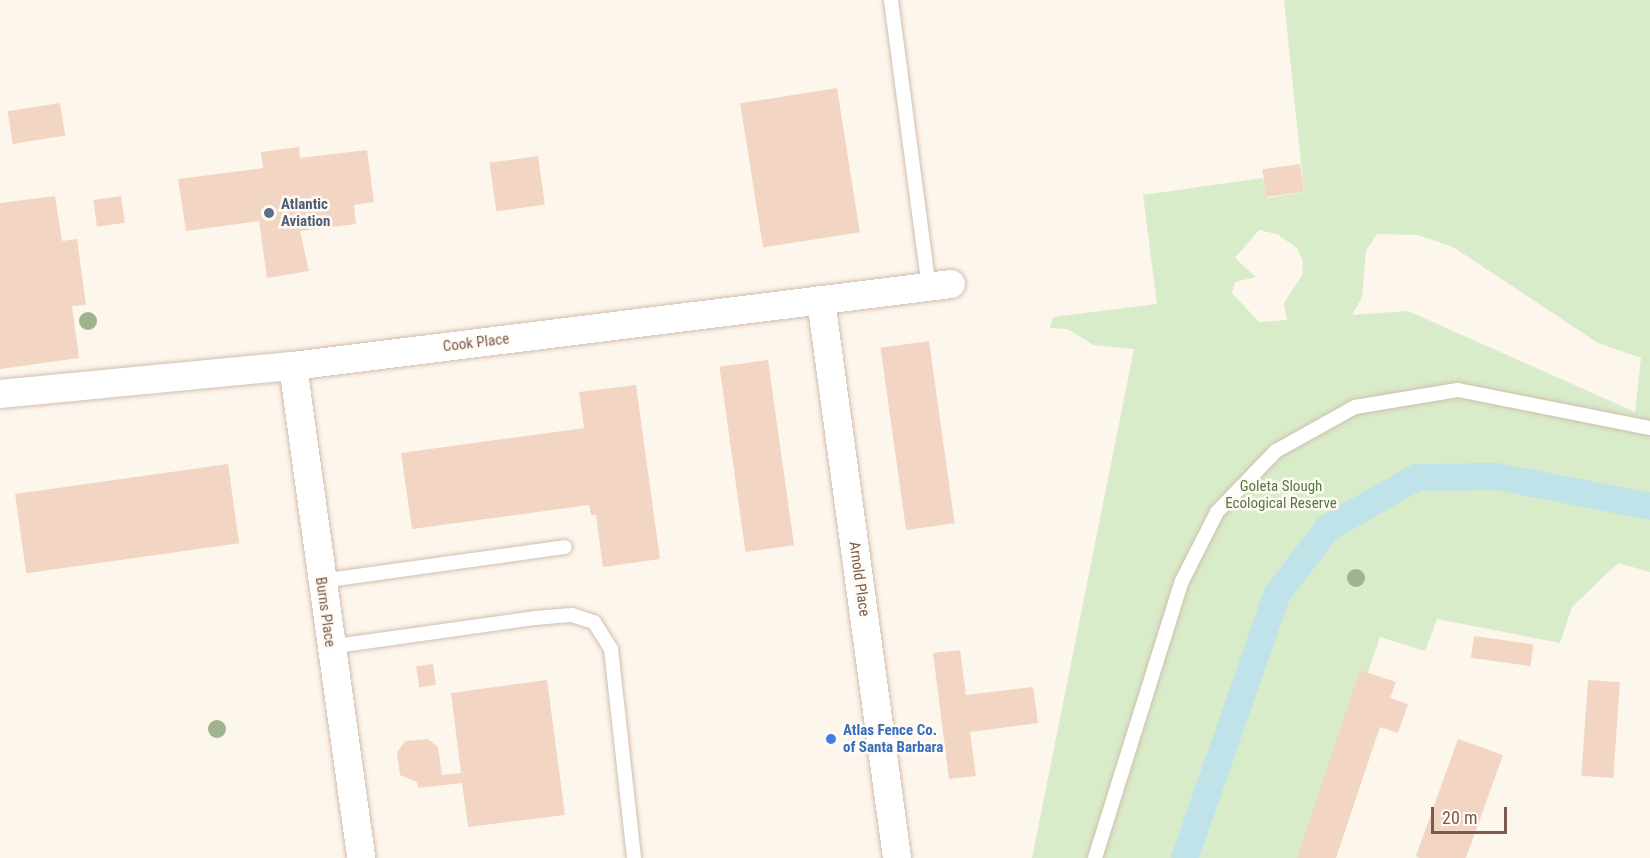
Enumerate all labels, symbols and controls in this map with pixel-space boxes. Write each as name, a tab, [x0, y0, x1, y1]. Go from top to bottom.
place label: Atlantic Aviation	[281, 195, 330, 230]
marker: Atlantic Aviation	[262, 206, 276, 220]
street label: Cook Place	[442, 330, 510, 356]
park label: Goleta Slough Ecological Reserve	[1225, 477, 1337, 512]
street label: Arnold Place	[845, 540, 873, 618]
street label: Burns Place	[311, 576, 339, 648]
place label: Atlas Fence Co. of Santa Barbara	[843, 721, 943, 756]
marker: Atlas Fence Co. of Santa Barbara	[824, 732, 838, 746]
scale bar	[1434, 795, 1510, 833]
text: 20 m	[1442, 807, 1477, 828]

